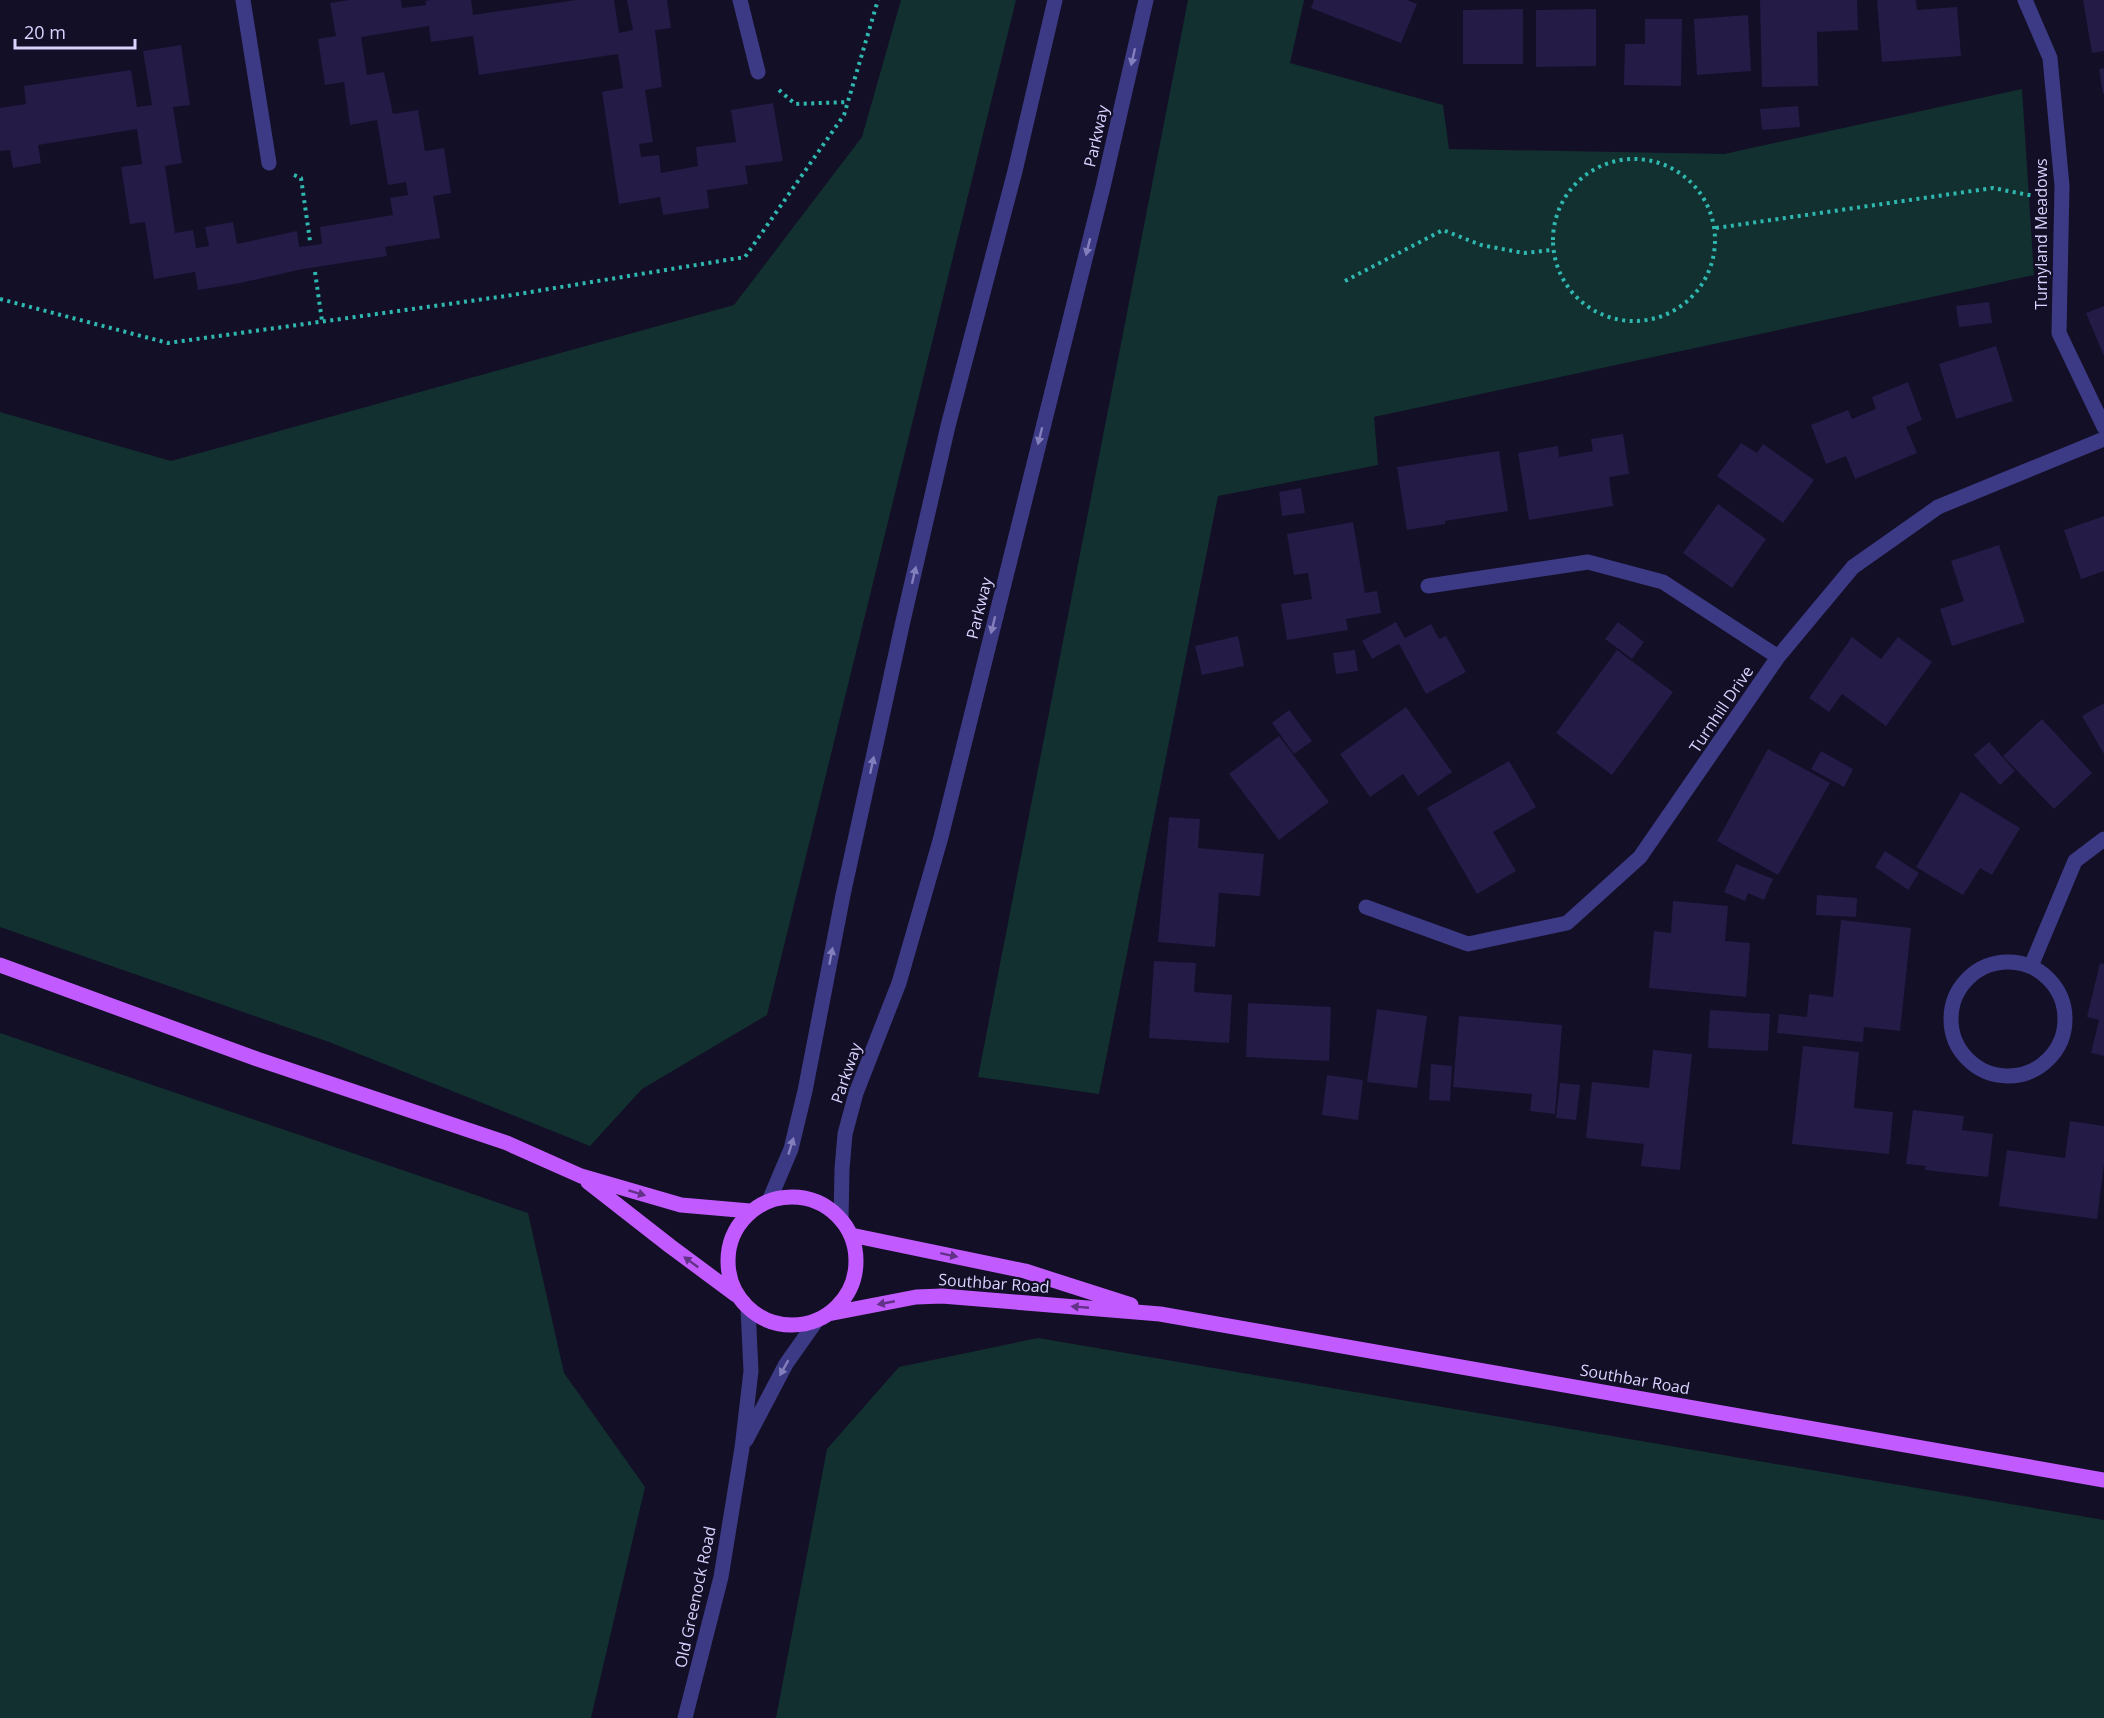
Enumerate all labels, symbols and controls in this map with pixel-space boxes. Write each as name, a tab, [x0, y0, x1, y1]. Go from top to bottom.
scale bar	[15, 12, 135, 50]
text: 20 m	[24, 20, 66, 44]
one-way arrow	[1127, 48, 1137, 66]
street label: Parkway	[1078, 102, 1114, 169]
street label: Turnyland Meadows	[2030, 158, 2052, 310]
one-way arrow	[1082, 238, 1092, 256]
one-way arrow	[1035, 427, 1045, 445]
one-way arrow	[909, 565, 919, 584]
street label: Parkway	[961, 574, 998, 641]
one-way arrow	[988, 616, 998, 634]
street label: Turnhill Drive	[1684, 661, 1758, 757]
one-way arrow	[867, 756, 877, 774]
one-way arrow	[827, 946, 836, 965]
street label: Parkway	[825, 1039, 867, 1106]
one-way arrow	[787, 1137, 796, 1155]
one-way arrow	[628, 1189, 646, 1198]
one-way arrow	[940, 1251, 959, 1260]
one-way arrow	[683, 1256, 698, 1268]
street label: Southbar Road	[938, 1268, 1050, 1298]
one-way arrow	[877, 1299, 896, 1308]
one-way arrow	[1071, 1302, 1090, 1312]
street label: Southbar Road	[1578, 1359, 1692, 1399]
one-way arrow	[779, 1360, 789, 1377]
street label: Old Greenock Road	[669, 1524, 721, 1670]

